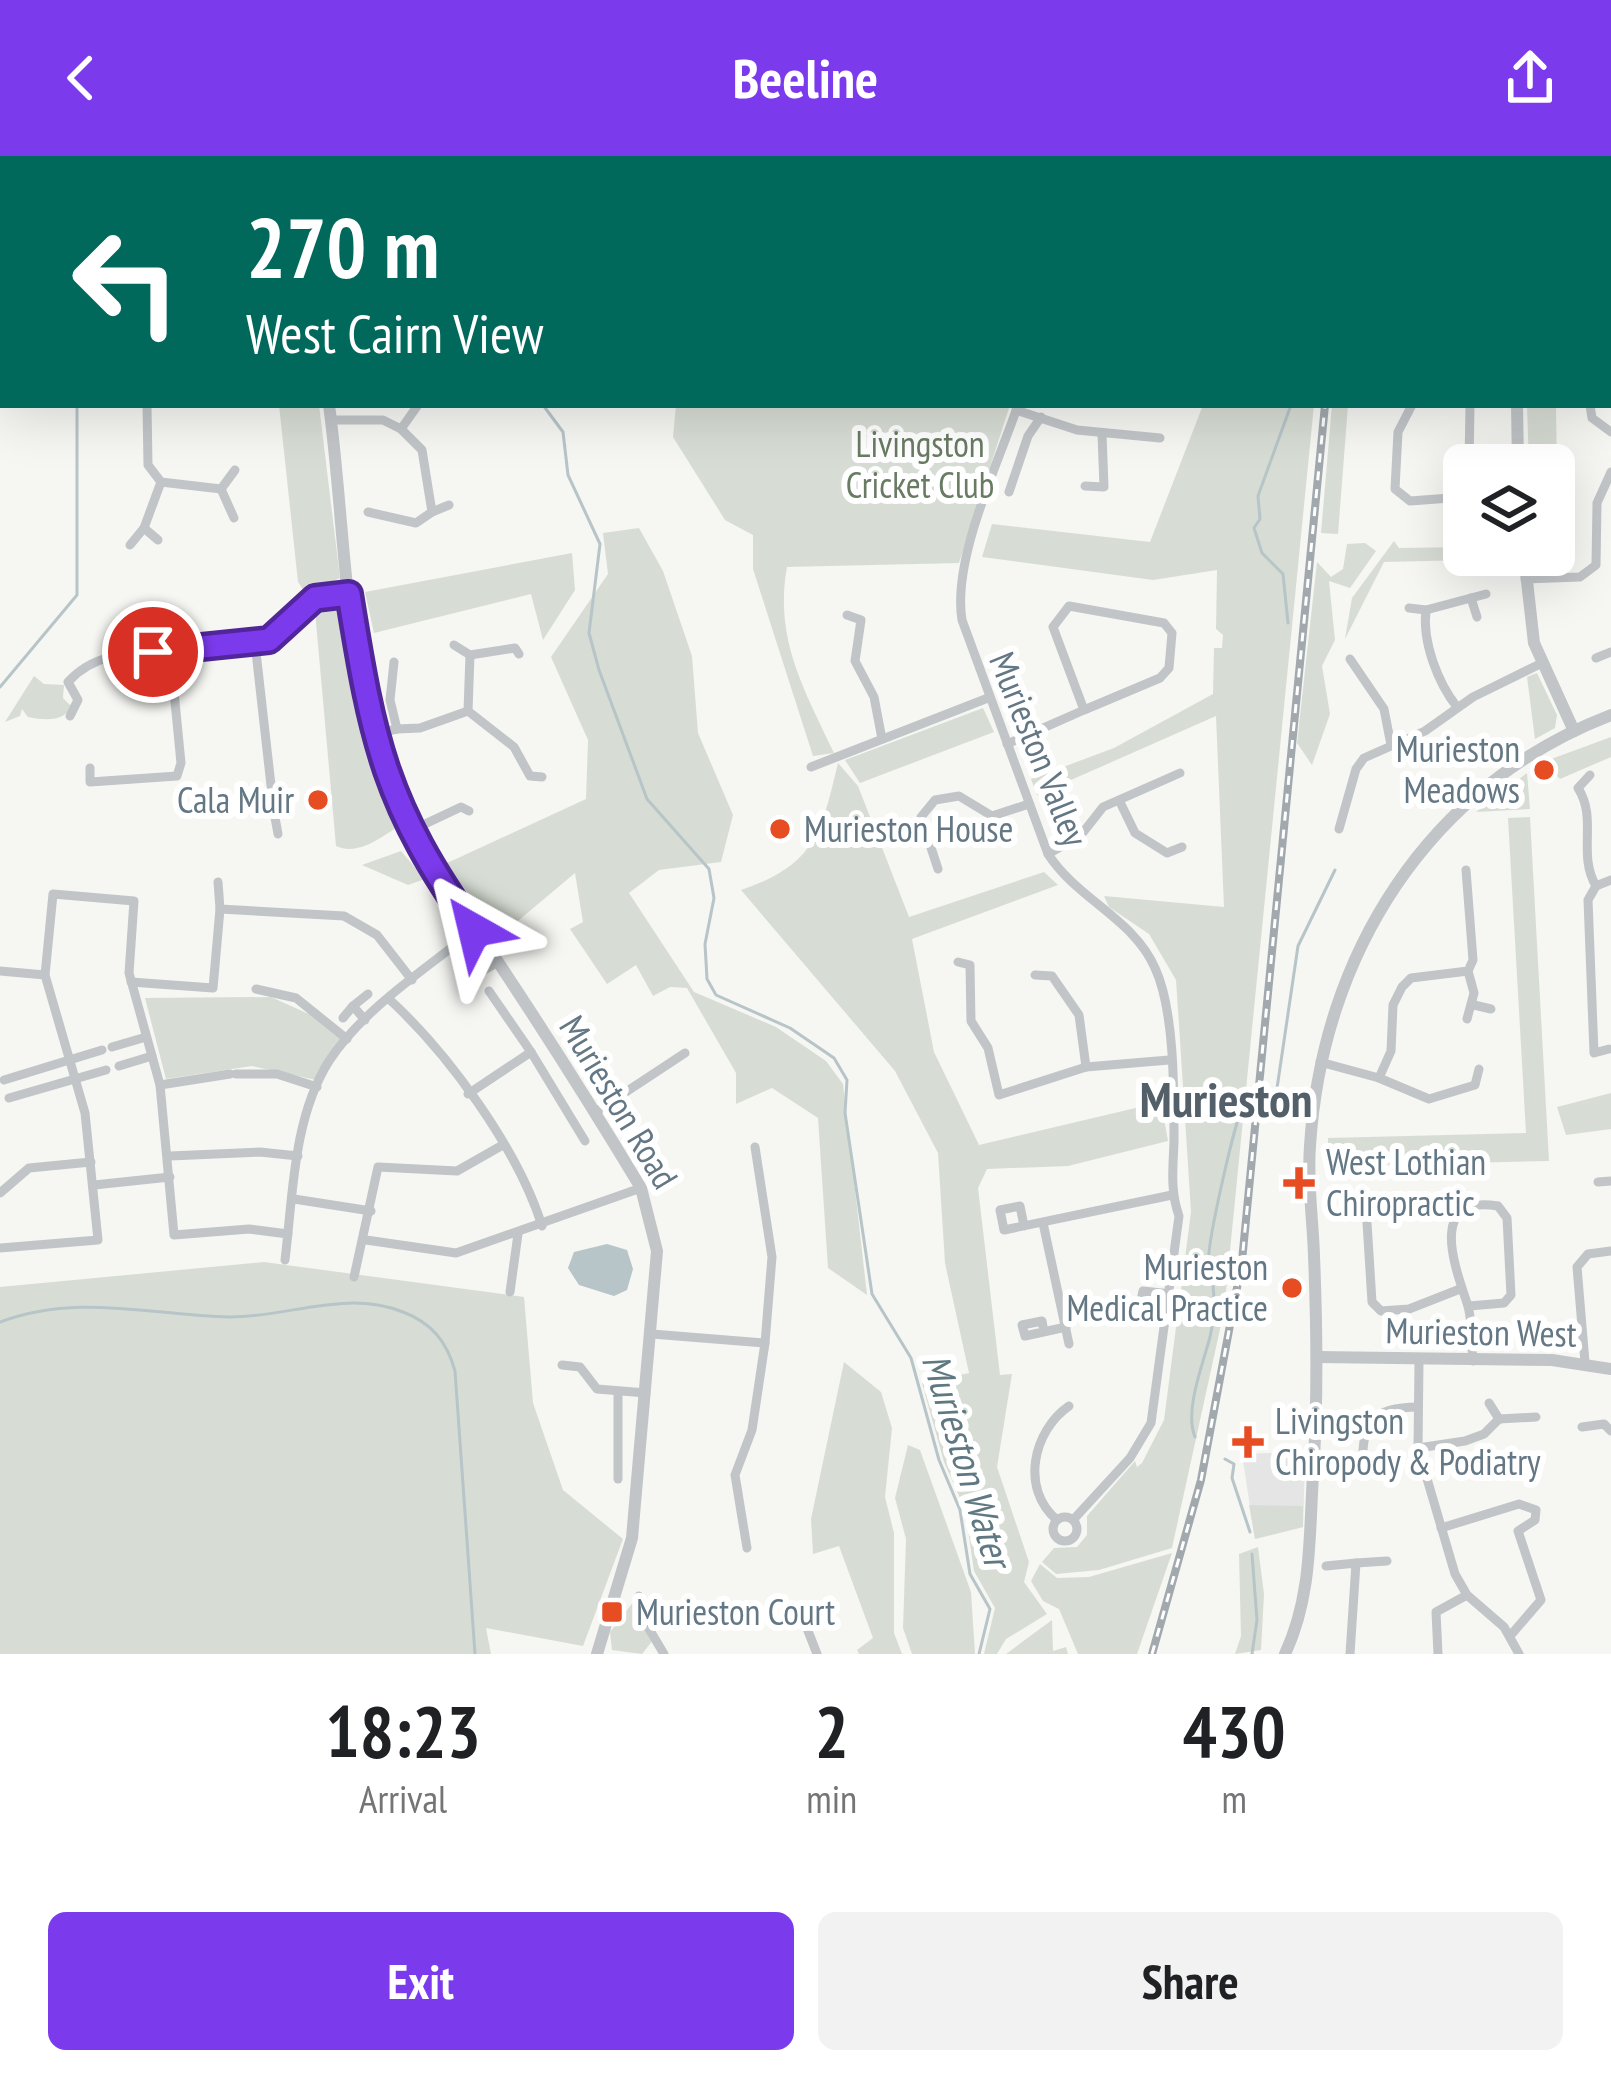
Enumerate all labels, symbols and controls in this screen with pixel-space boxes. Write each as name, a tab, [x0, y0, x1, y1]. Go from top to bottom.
text: Beeline	[733, 43, 878, 113]
icon: back	[48, 45, 114, 111]
icon: share	[1497, 45, 1563, 111]
text: 270 m	[246, 192, 439, 301]
icon: left	[48, 204, 204, 360]
text: West Cairn View	[246, 298, 544, 368]
park label: Livingston Cricket Club	[846, 420, 994, 508]
map controls	[1443, 444, 1575, 576]
button: layers	[1443, 444, 1575, 576]
pin	[102, 601, 204, 703]
icon: arrive	[120, 619, 186, 685]
street label: Murieston Valley	[979, 645, 1100, 853]
place label: Murieston Meadows	[1396, 725, 1520, 813]
marker: Murieston Meadows	[1531, 757, 1557, 783]
place label: Cala Muir	[177, 776, 294, 823]
marker: Cala Muir	[305, 787, 331, 813]
place label: Murieston House	[804, 805, 1013, 852]
marker: Murieston House	[767, 816, 793, 842]
position arrow	[411, 867, 537, 993]
street label: Murieston Road	[550, 1007, 689, 1197]
district label: Murieston	[1140, 1068, 1312, 1130]
place label: West Lothian Chiropractic	[1326, 1138, 1486, 1226]
marker: West Lothian Chiropractic	[1283, 1167, 1315, 1199]
place label: Murieston Medical Practice	[1066, 1243, 1268, 1331]
marker: Murieston Medical Practice	[1279, 1275, 1305, 1301]
street label: Murieston West	[1385, 1306, 1577, 1357]
water label: Murieston Water	[911, 1347, 1026, 1578]
place label: Livingston Chiropody & Podiatry	[1275, 1397, 1541, 1485]
marker: Livingston Chiropody & Podiatry	[1232, 1426, 1264, 1458]
place label: Murieston Court	[636, 1588, 835, 1635]
marker: Murieston Court	[599, 1599, 625, 1625]
text: 18:23	[325, 1684, 481, 1777]
text: 2	[815, 1684, 849, 1777]
text: 430	[1182, 1684, 1286, 1777]
text: Arrival	[359, 1773, 447, 1824]
text: min	[806, 1773, 857, 1824]
text: m	[1221, 1773, 1247, 1824]
button: Exit	[48, 1912, 794, 2050]
button: Share	[818, 1912, 1563, 2050]

